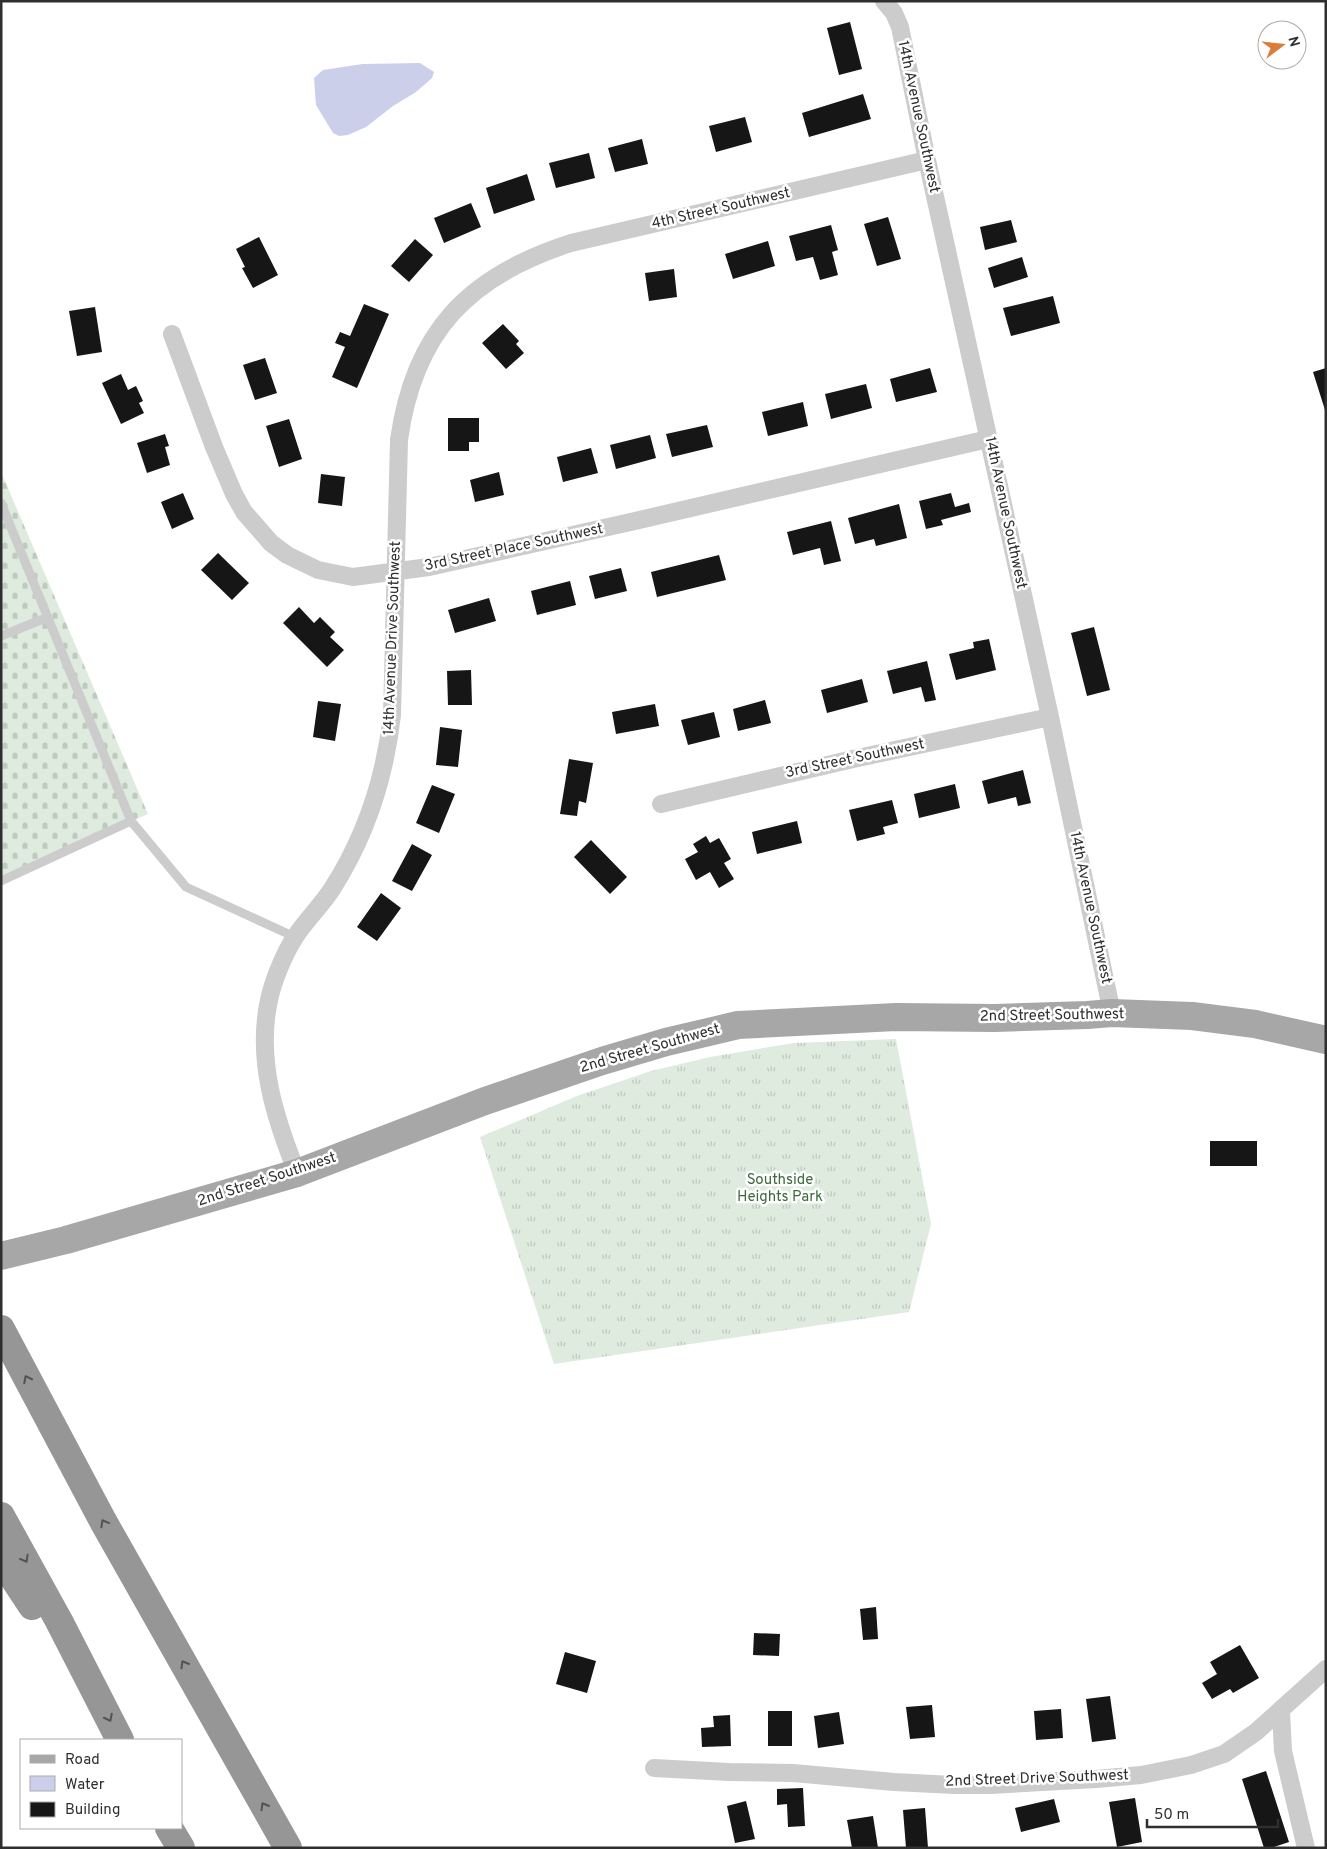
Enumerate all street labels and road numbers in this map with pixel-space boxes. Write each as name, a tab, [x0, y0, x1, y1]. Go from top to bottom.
street label: 14th Avenue Southwest	[893, 39, 943, 195]
street label: 4th Street Southwest	[650, 184, 792, 234]
street label: 14th Avenue Southwest	[980, 435, 1030, 591]
street label: 3rd Street Place Southwest	[423, 520, 605, 576]
street label: 14th Avenue Drive Southwest	[380, 541, 406, 735]
street label: 3rd Street Southwest	[784, 735, 926, 783]
street label: 14th Avenue Southwest	[1065, 830, 1115, 986]
street label: 2nd Street Southwest	[979, 1005, 1125, 1027]
street label: 2nd Street Southwest	[578, 1020, 722, 1078]
street label: 2nd Street Southwest	[195, 1149, 339, 1211]
street label: 2nd Street Drive Southwest	[945, 1766, 1129, 1792]

